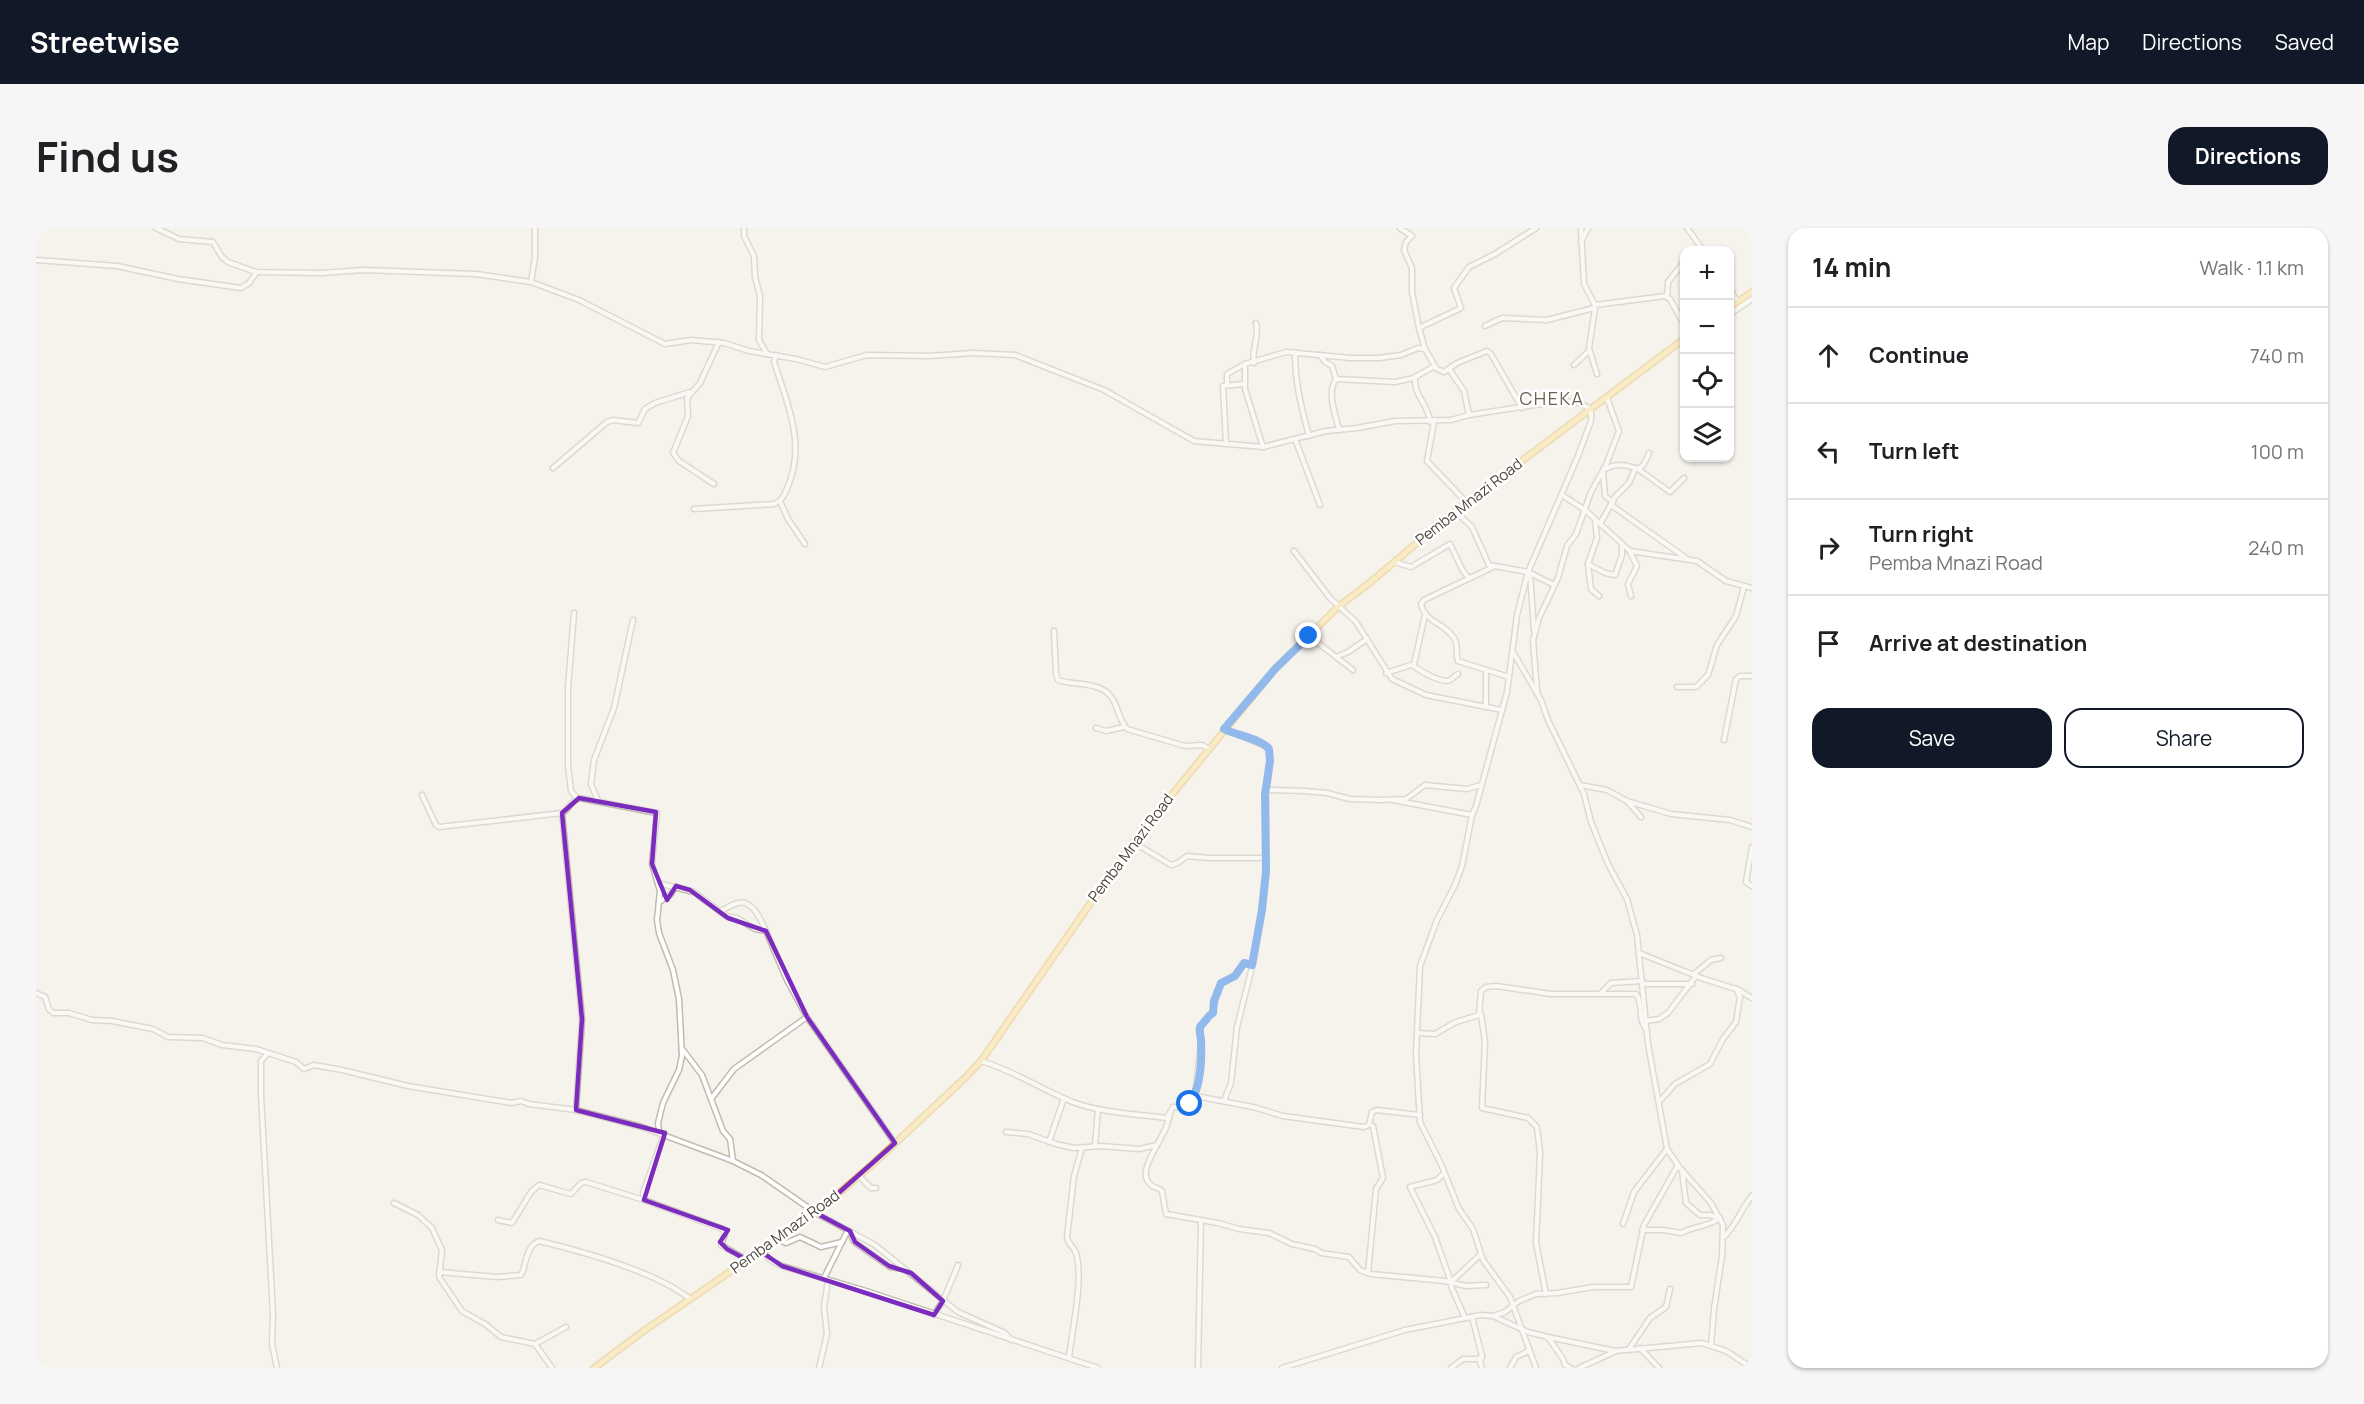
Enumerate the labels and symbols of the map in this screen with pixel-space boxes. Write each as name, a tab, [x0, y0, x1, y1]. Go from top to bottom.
district label: CHEKA	[1519, 386, 1585, 410]
street label: Pemba Mnazi Road	[1411, 453, 1527, 550]
route end	[1295, 622, 1321, 648]
street label: Pemba Mnazi Road	[1083, 789, 1178, 906]
route start	[1176, 1090, 1202, 1116]
street label: Pemba Mnazi Road	[726, 1185, 844, 1278]

